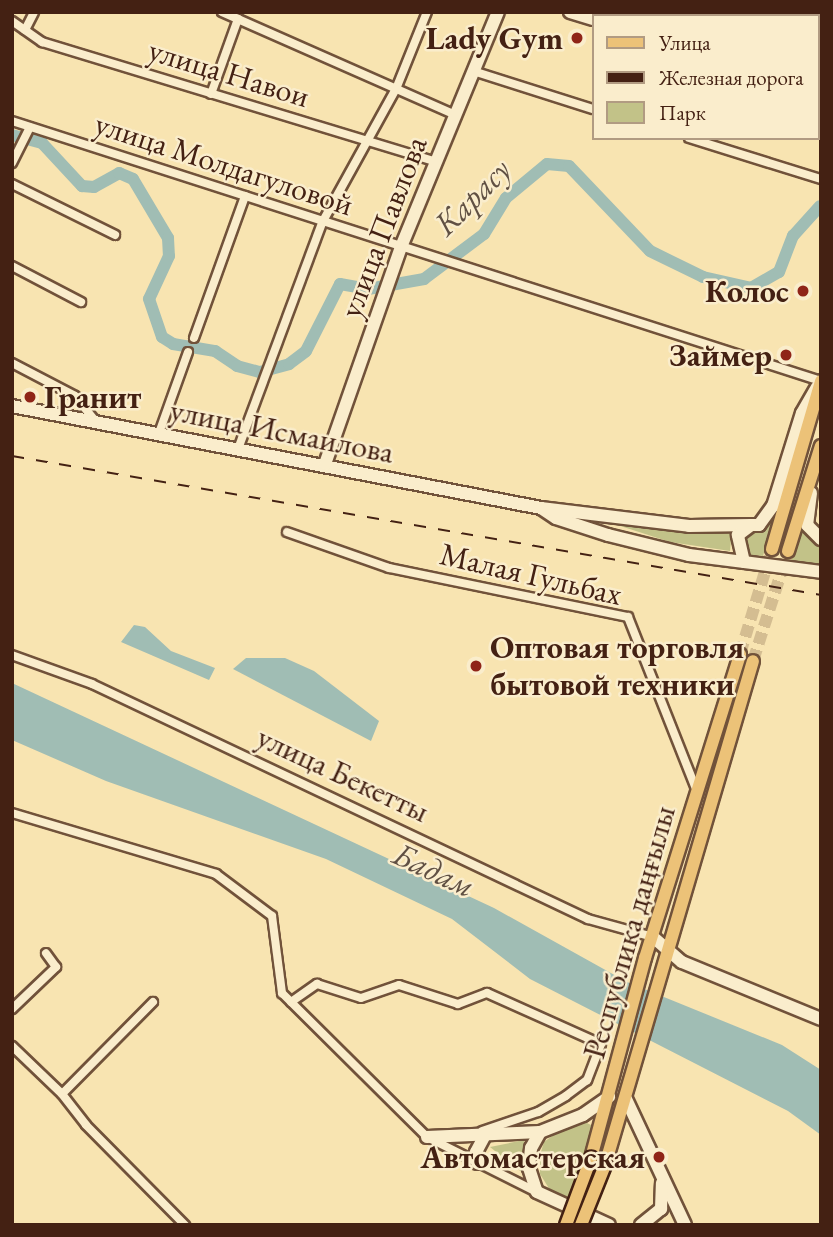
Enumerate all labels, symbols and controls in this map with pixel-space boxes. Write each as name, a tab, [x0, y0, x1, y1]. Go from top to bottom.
legend	[592, 14, 819, 140]
place label: Lady Gym	[426, 19, 563, 57]
text: Улица	[659, 29, 711, 56]
street label: улица Навои	[144, 30, 314, 116]
marker: Lady Gym	[569, 30, 585, 46]
text: Железная дорога	[659, 64, 804, 91]
text: Парк	[659, 99, 706, 126]
street label: улица Молдагуловой	[90, 104, 358, 224]
street label: улица Павлова	[331, 131, 435, 323]
water label: Карасу	[425, 150, 519, 244]
place label: Колос	[705, 272, 789, 310]
marker: Колос	[795, 283, 811, 299]
place label: Займер	[669, 336, 772, 374]
marker: Займер	[778, 347, 794, 363]
place label: Гранит	[44, 378, 141, 416]
marker: Гранит	[22, 389, 38, 405]
street label: улица Исмаилова	[167, 390, 397, 472]
street label: Малая Гульбах	[436, 534, 626, 614]
place label: Оптовая торговля бытовой техники	[490, 629, 744, 704]
marker: Оптовая торговля бытовой техники	[468, 658, 484, 674]
street label: улица Бекетты	[251, 717, 435, 831]
street label: Республика даңғылы	[575, 801, 683, 1063]
water label: Бадам	[387, 834, 481, 906]
place label: Автомастерская	[421, 1138, 645, 1176]
marker: Автомастерская	[651, 1149, 667, 1165]

